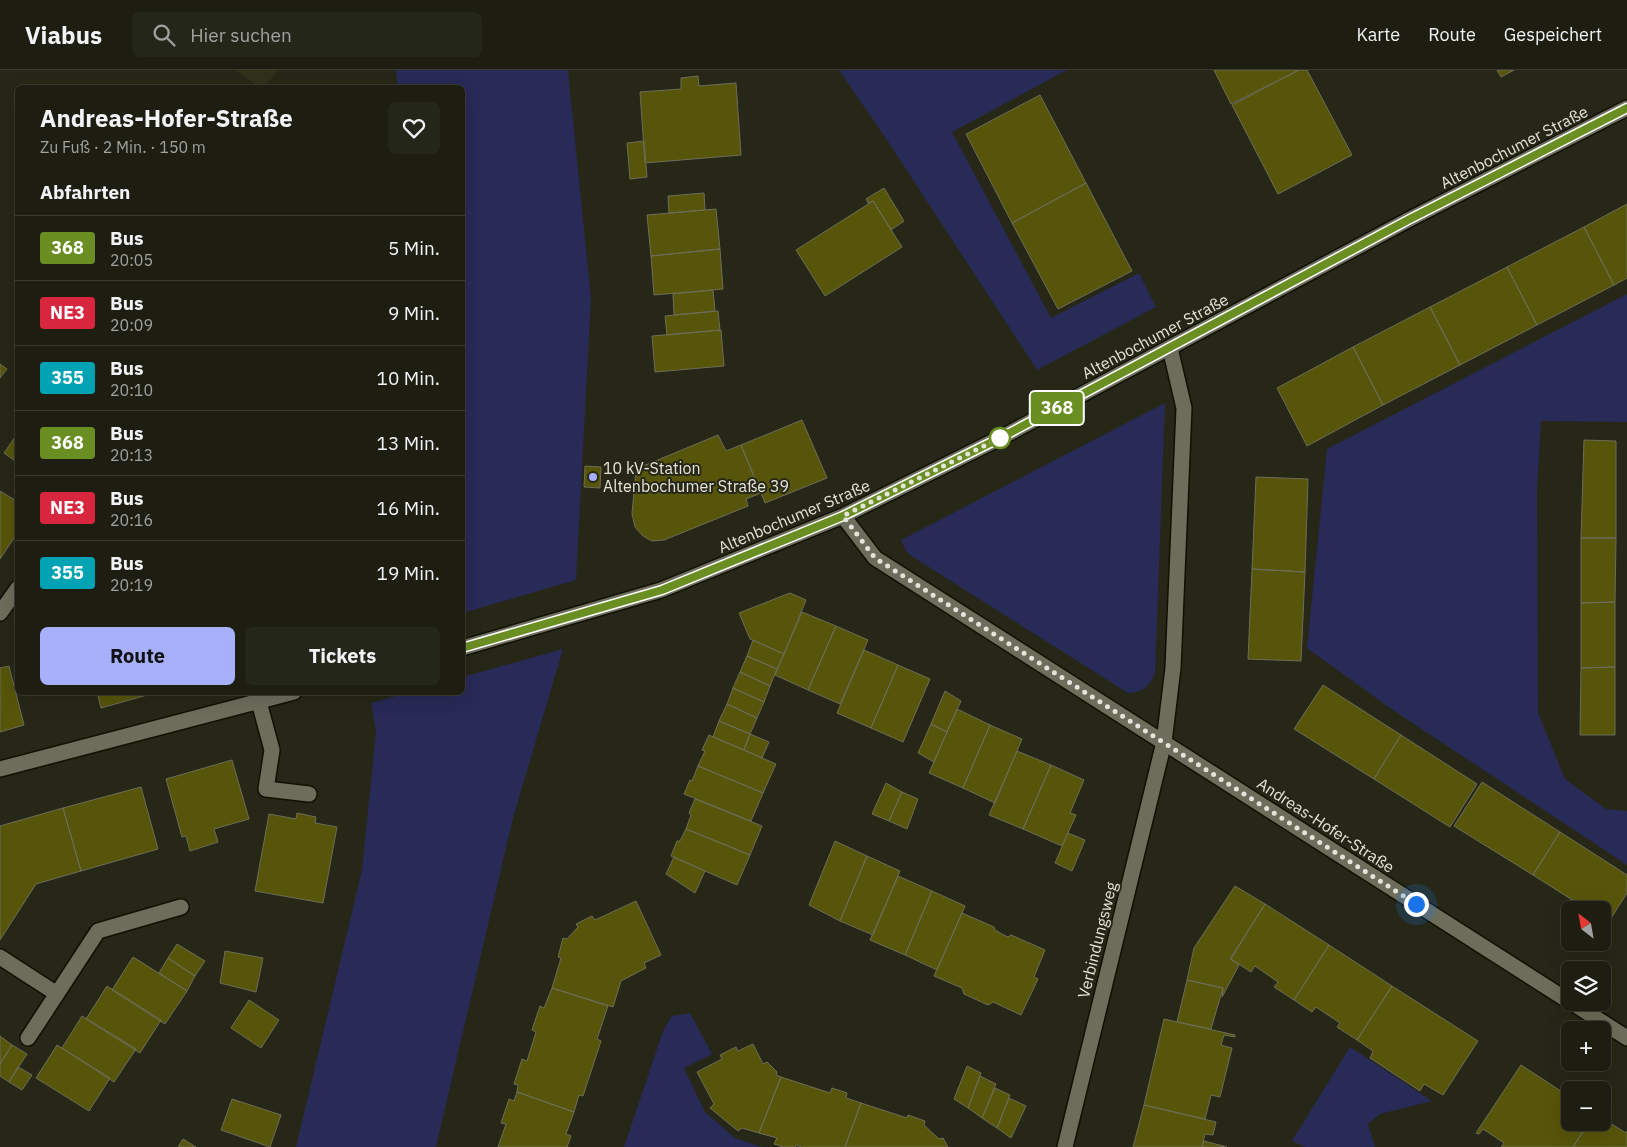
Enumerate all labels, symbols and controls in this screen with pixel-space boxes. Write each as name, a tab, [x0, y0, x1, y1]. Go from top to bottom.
search box	[132, 12, 482, 57]
text: Viabus	[25, 19, 102, 51]
icon: search	[150, 21, 178, 49]
text: Hier suchen	[190, 23, 292, 47]
text: Karte	[1357, 23, 1400, 46]
text: Route	[1428, 23, 1476, 46]
text: Gespeichert	[1504, 23, 1602, 46]
street label: Altenbochumer Straße	[1437, 101, 1591, 193]
text: Andreas-Hofer-Straße	[40, 102, 293, 134]
button: heart	[388, 102, 440, 154]
text: Zu Fuß · 2 Min. · 150 m	[40, 137, 206, 157]
text: Abfahrten	[40, 180, 130, 204]
text: Bus	[110, 226, 144, 250]
text: 368	[51, 236, 84, 259]
text: 5 Min.	[388, 236, 440, 260]
text: 20:05	[110, 250, 153, 270]
street label: Altenbochumer Straße	[1078, 289, 1232, 383]
text: Bus	[110, 291, 144, 315]
text: NE3	[50, 301, 85, 324]
text: 9 Min.	[388, 301, 440, 325]
text: 20:09	[110, 315, 153, 335]
text: Bus	[110, 356, 144, 380]
text: 355	[51, 366, 84, 389]
text: 10 Min.	[377, 366, 440, 390]
text: 20:10	[110, 380, 153, 400]
line badge: 368	[1028, 392, 1086, 424]
text: 368	[1041, 396, 1073, 419]
text: Bus	[110, 421, 144, 445]
unlabelled marker	[989, 427, 1011, 449]
text: 368	[51, 431, 84, 454]
text: 13 Min.	[377, 431, 440, 455]
text: 20:13	[110, 445, 153, 465]
place label: 10 kV-Station Altenbochumer Straße 39	[603, 458, 789, 496]
marker: 10 kV-Station Altenbochumer Straße 39	[587, 471, 599, 483]
street label: Altenbochumer Straße	[715, 475, 873, 557]
text: Bus	[110, 486, 144, 510]
text: NE3	[50, 496, 85, 519]
text: 16 Min.	[377, 496, 440, 520]
text: 20:16	[110, 510, 153, 530]
text: Bus	[110, 551, 144, 575]
text: 355	[51, 561, 84, 584]
text: 19 Min.	[377, 561, 440, 585]
text: 20:19	[110, 575, 153, 595]
button: Route	[40, 627, 235, 685]
button: Tickets	[245, 627, 440, 685]
street label: Andreas-Hofer-Straße	[1254, 773, 1399, 877]
street label: Verbindungsweg	[1073, 879, 1121, 1000]
your location	[1404, 892, 1429, 917]
north arrow	[1561, 901, 1611, 951]
map controls	[1561, 901, 1611, 1131]
button: layers	[1561, 961, 1611, 1011]
button: +	[1561, 1021, 1611, 1071]
button: −	[1561, 1081, 1611, 1131]

